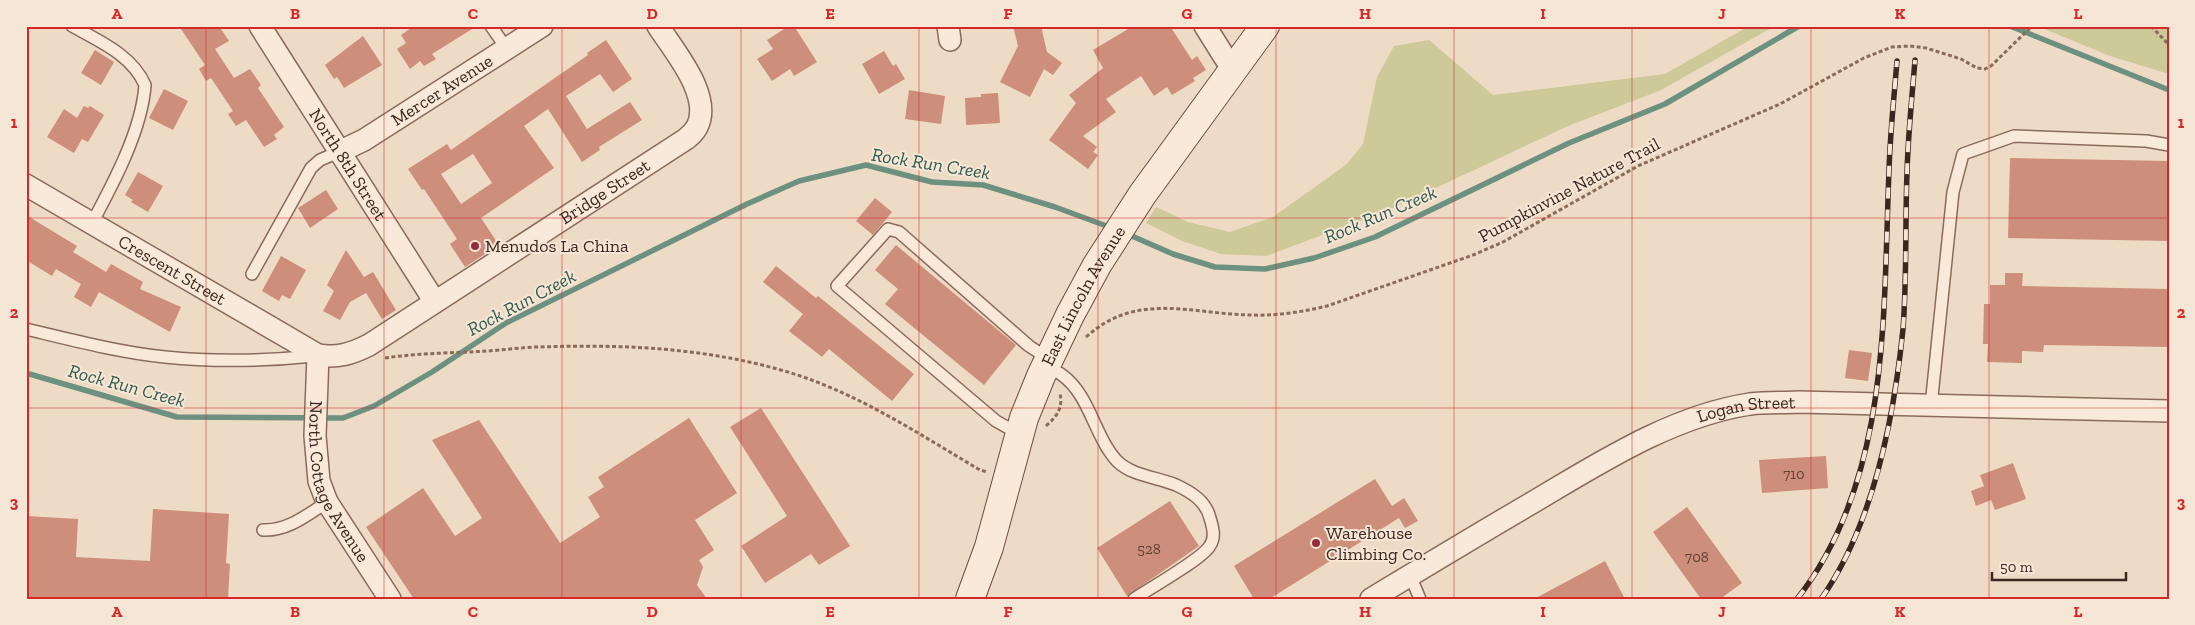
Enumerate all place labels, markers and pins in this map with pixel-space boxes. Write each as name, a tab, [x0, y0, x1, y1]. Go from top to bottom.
place label: Menudos La China	[485, 235, 629, 257]
marker: Menudos La China	[469, 240, 481, 252]
place label: Warehouse Climbing Co.	[1326, 522, 1426, 565]
marker: Warehouse Climbing Co.	[1310, 537, 1322, 549]

